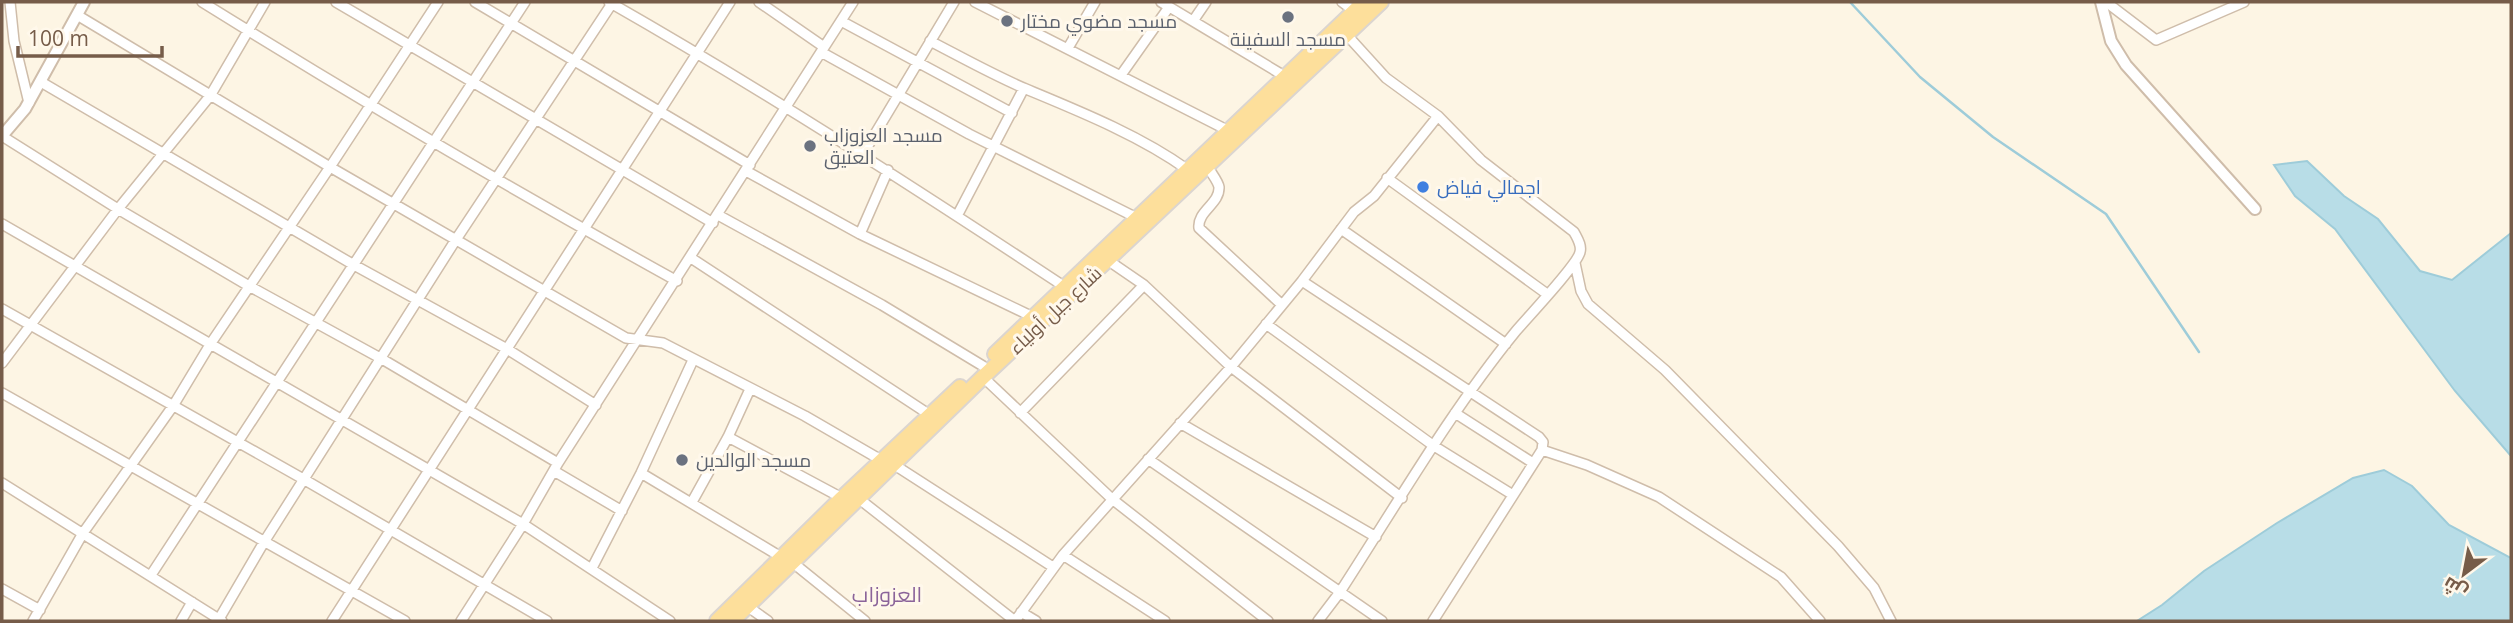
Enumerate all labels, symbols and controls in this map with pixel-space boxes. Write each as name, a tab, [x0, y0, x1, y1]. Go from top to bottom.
place label: مسجد مضوي مختار	[1020, 8, 1177, 36]
marker: مسجد السفينة	[1280, 9, 1296, 25]
marker: مسجد مضوي مختار	[999, 13, 1015, 29]
scale bar	[18, 14, 161, 58]
text: 100 m	[28, 24, 89, 52]
place label: مسجد السفينة	[1230, 26, 1346, 52]
place label: مسجد العزوزاب العتيق	[824, 122, 943, 170]
marker: مسجد العزوزاب العتيق	[802, 138, 818, 154]
place label: اجمالي فياض	[1437, 174, 1541, 202]
marker: اجمالي فياض	[1415, 179, 1431, 195]
street label: شارع جبل أولياء	[1003, 260, 1108, 361]
place label: مسجد الوالدين	[696, 447, 811, 473]
marker: مسجد الوالدين	[674, 452, 690, 468]
north arrow	[2429, 539, 2499, 609]
text: ش	[2438, 571, 2472, 606]
district label: العزوزاب	[852, 580, 922, 608]

